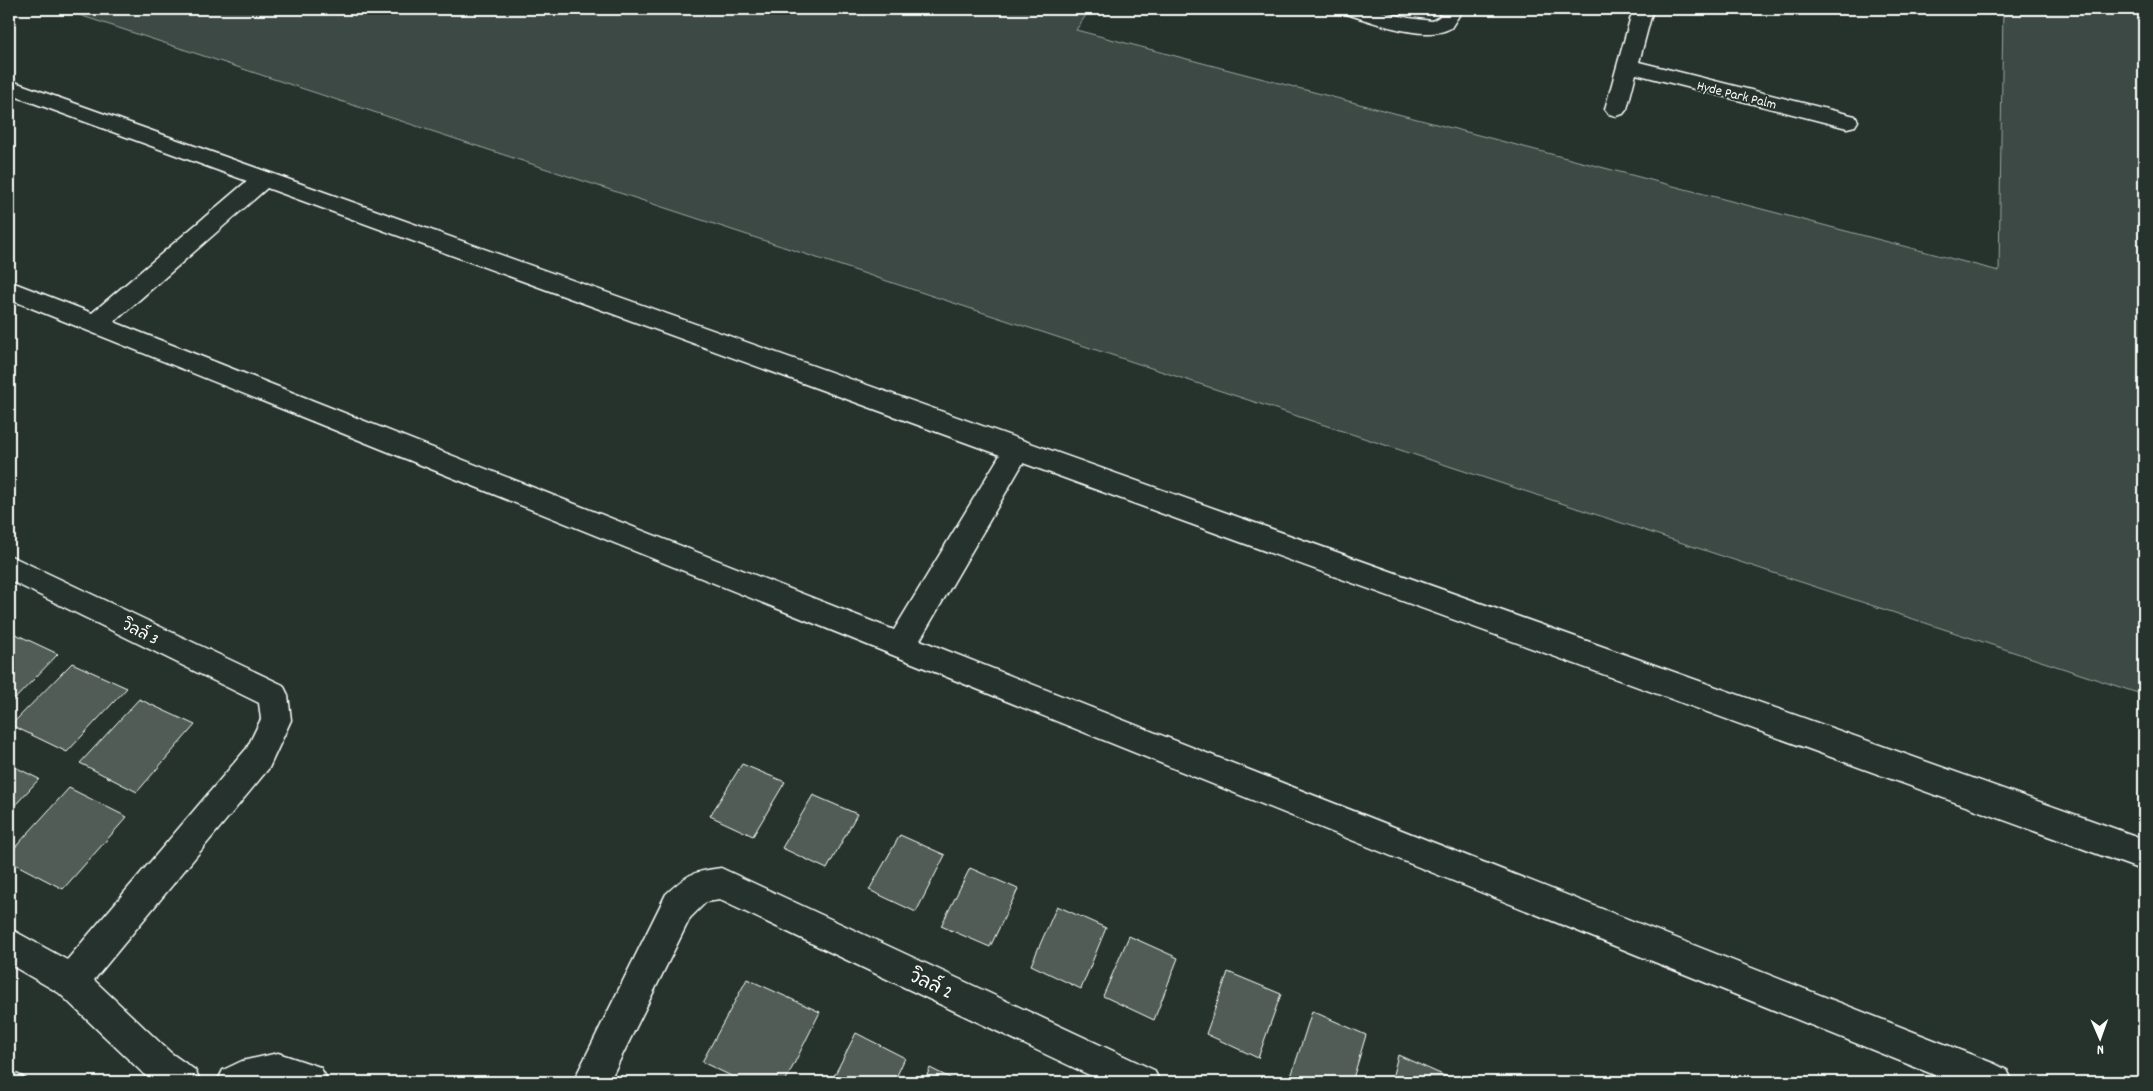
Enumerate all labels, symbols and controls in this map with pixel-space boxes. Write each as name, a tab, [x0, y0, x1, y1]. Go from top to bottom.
street label: Hyde Park Palm	[1694, 76, 1779, 116]
street label: วิลล์ 3	[117, 613, 163, 652]
street label: วิลล์ 2	[905, 963, 957, 1008]
north arrow	[2076, 1014, 2126, 1064]
text: N	[2096, 1039, 2104, 1059]

